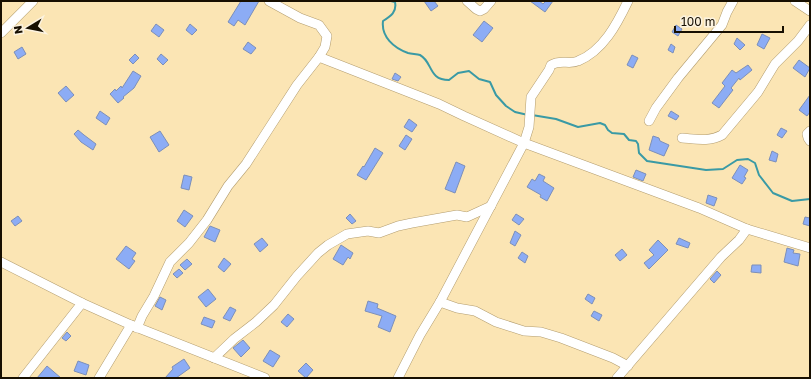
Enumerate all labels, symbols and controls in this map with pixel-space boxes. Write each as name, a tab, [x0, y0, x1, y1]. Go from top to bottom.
north arrow	[8, 8, 48, 48]
scale bar	[675, 8, 783, 34]
text: 100 m	[681, 14, 715, 29]
text: N	[11, 25, 25, 35]

